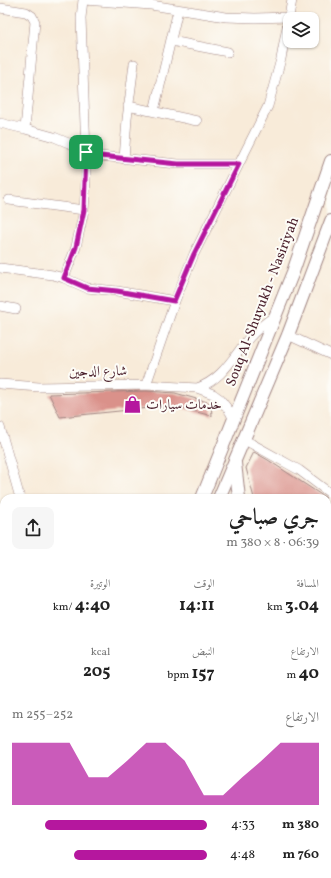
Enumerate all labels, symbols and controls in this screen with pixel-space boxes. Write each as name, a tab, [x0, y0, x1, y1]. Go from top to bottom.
map controls	[283, 12, 319, 48]
button: layers	[283, 12, 319, 48]
pin	[69, 135, 103, 169]
icon: arrive	[75, 141, 97, 163]
street label: Souq Al-Shuyukh - Nasiriyah	[222, 215, 304, 389]
street label: شارع الدجين	[69, 362, 127, 383]
shop icon: خدمات سيارات	[123, 395, 143, 415]
place label: خدمات سيارات	[146, 396, 222, 415]
text: جري صباحي	[229, 503, 319, 534]
button: share	[12, 507, 54, 549]
text: 06:39 · 8 × 380 m	[226, 534, 319, 552]
text: الوتيرة	[90, 577, 110, 592]
text: الوقت	[194, 577, 215, 592]
text: المسافة	[297, 577, 319, 592]
text: 4:40	[75, 594, 110, 617]
text: 14:11	[179, 594, 215, 617]
text: 3.04	[285, 594, 319, 617]
text: /km	[53, 600, 75, 615]
text: km	[267, 600, 285, 615]
text: kcal	[91, 645, 110, 660]
text: النبض	[192, 645, 215, 660]
text: الارتفاع	[290, 645, 319, 660]
text: 205	[83, 660, 110, 683]
text: 157	[192, 662, 215, 685]
text: 40	[299, 662, 319, 685]
text: bpm	[167, 668, 192, 683]
text: m	[287, 668, 299, 683]
text: 252–255 m	[12, 706, 73, 724]
text: الارتفاع	[285, 709, 319, 727]
text: 4:33	[231, 816, 255, 834]
text: 380 m	[282, 816, 319, 834]
text: 4:48	[230, 846, 255, 864]
text: 760 m	[283, 846, 319, 864]

